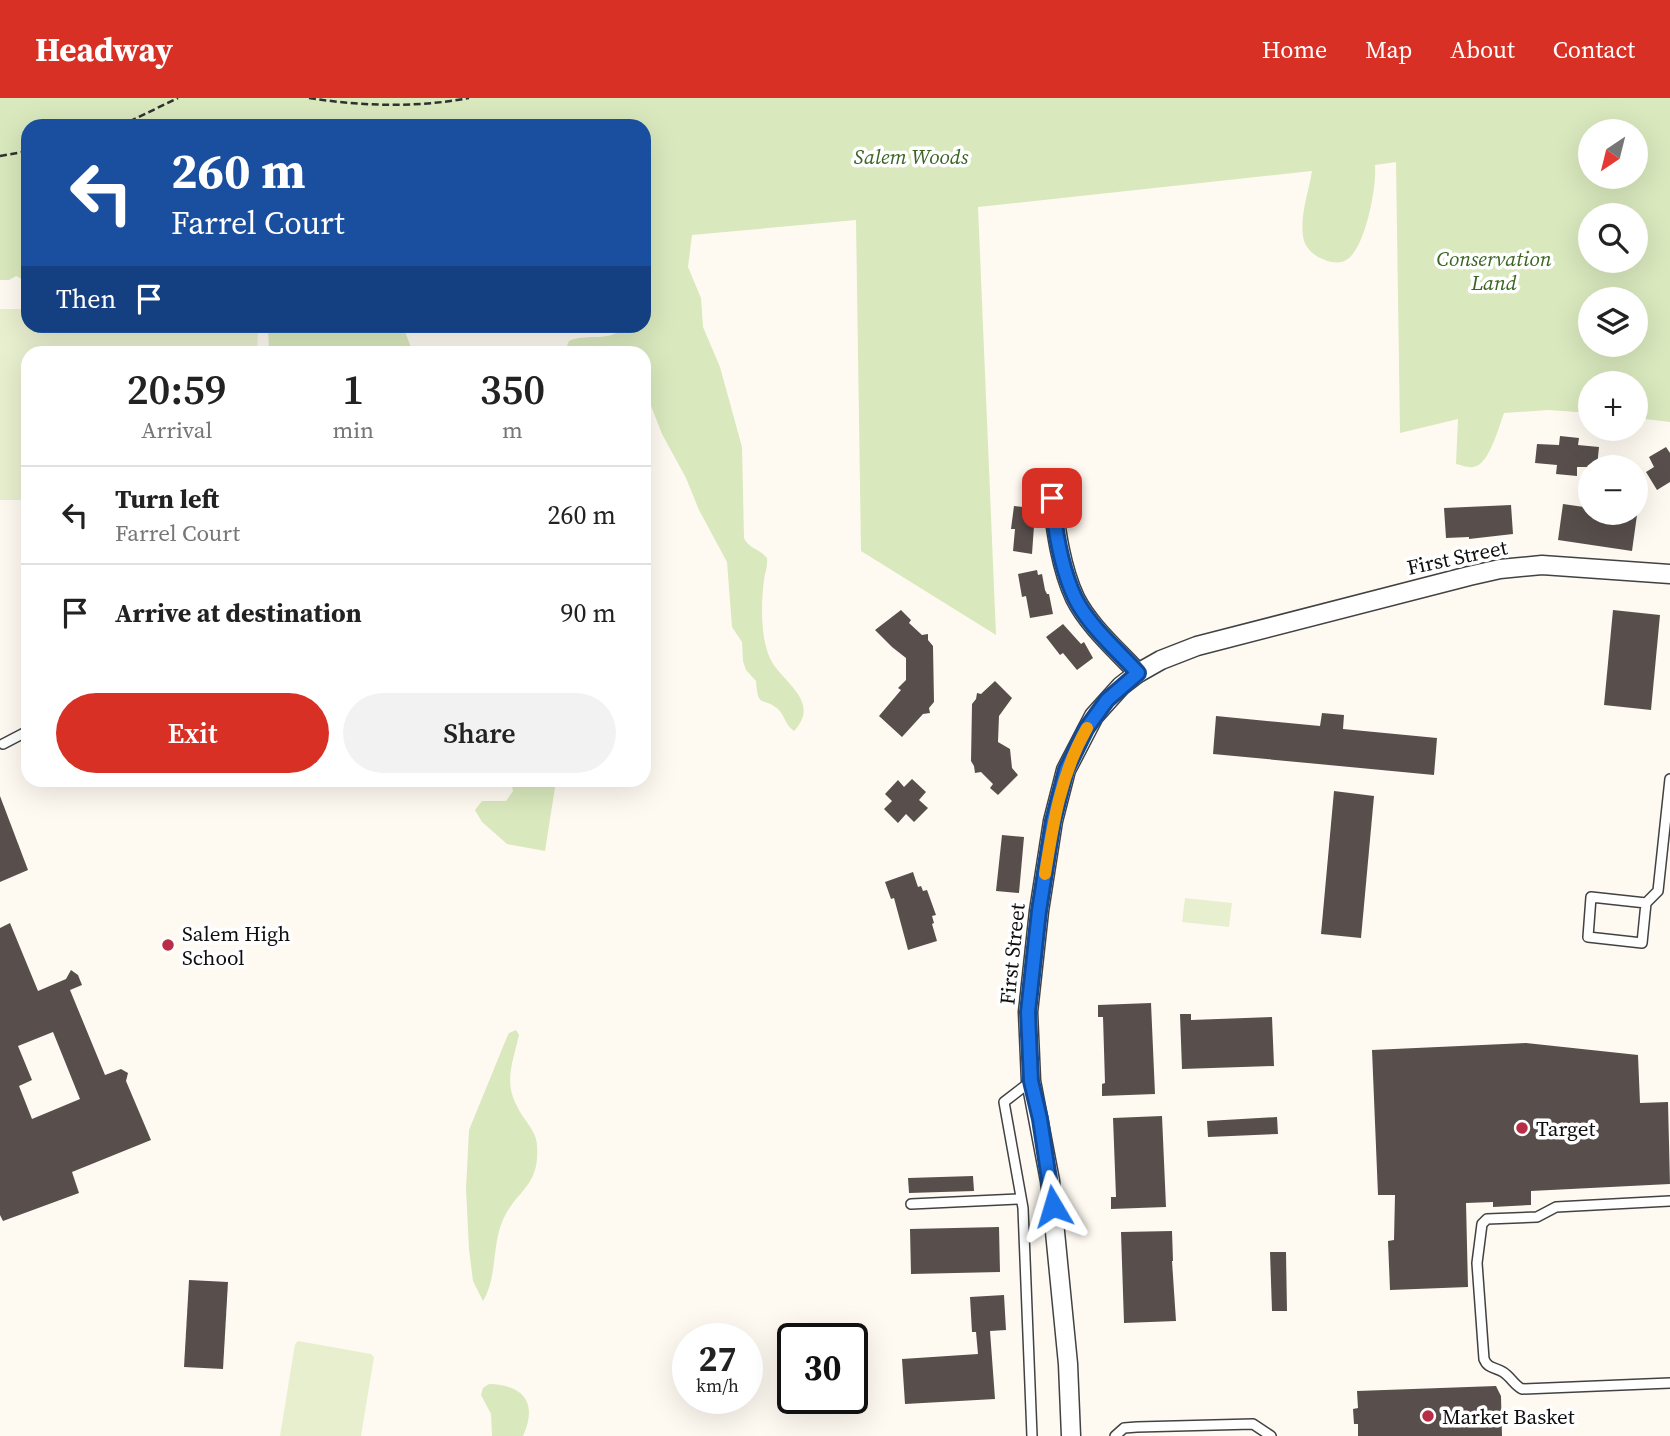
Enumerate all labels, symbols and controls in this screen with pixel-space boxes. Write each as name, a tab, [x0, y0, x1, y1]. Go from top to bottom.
text: Headway	[35, 27, 173, 72]
text: Home	[1262, 33, 1327, 66]
text: Map	[1365, 33, 1412, 66]
text: About	[1450, 33, 1515, 66]
text: Contact	[1553, 33, 1635, 66]
north arrow	[1578, 119, 1648, 189]
map controls	[1578, 119, 1648, 525]
text: 260 m	[171, 137, 306, 204]
park label: Salem Woods	[854, 142, 969, 171]
icon: left	[56, 147, 147, 238]
text: Farrel Court	[171, 201, 345, 245]
button: search	[1578, 203, 1648, 273]
park label: Conservation Land	[1437, 244, 1552, 297]
icon: arrive	[130, 280, 168, 318]
text: Then	[56, 281, 116, 317]
button: layers	[1578, 287, 1648, 357]
text: 20:59	[127, 360, 227, 418]
text: 1	[342, 360, 364, 418]
text: 350	[480, 360, 545, 418]
button: +	[1578, 371, 1648, 441]
text: Arrival	[141, 414, 212, 446]
text: min	[332, 414, 374, 446]
text: m	[502, 414, 523, 446]
button: −	[1578, 455, 1648, 525]
pin	[1022, 468, 1082, 528]
icon: arrive	[1033, 479, 1071, 517]
text: Turn left	[115, 481, 219, 517]
icon: left	[56, 496, 94, 534]
text: 260 m	[548, 497, 616, 533]
text: Farrel Court	[115, 517, 240, 549]
street label: First Street	[1404, 532, 1510, 582]
icon: arrive	[56, 594, 94, 632]
text: Arrive at destination	[115, 595, 362, 631]
text: 90 m	[561, 595, 616, 631]
button: Exit	[56, 693, 329, 773]
button: Share	[343, 693, 616, 773]
street label: First Street	[992, 902, 1032, 1006]
place label: Salem High School	[182, 919, 290, 972]
marker: Salem High School	[160, 937, 176, 953]
place label: Target	[1536, 1114, 1595, 1143]
marker: Target	[1514, 1120, 1530, 1136]
position arrow	[1016, 1169, 1090, 1243]
speed limit sign: 30	[777, 1323, 868, 1414]
text: 27	[699, 1335, 736, 1383]
text: km/h	[696, 1373, 739, 1398]
place label: Market Basket	[1442, 1402, 1575, 1431]
marker: Market Basket	[1420, 1408, 1436, 1424]

